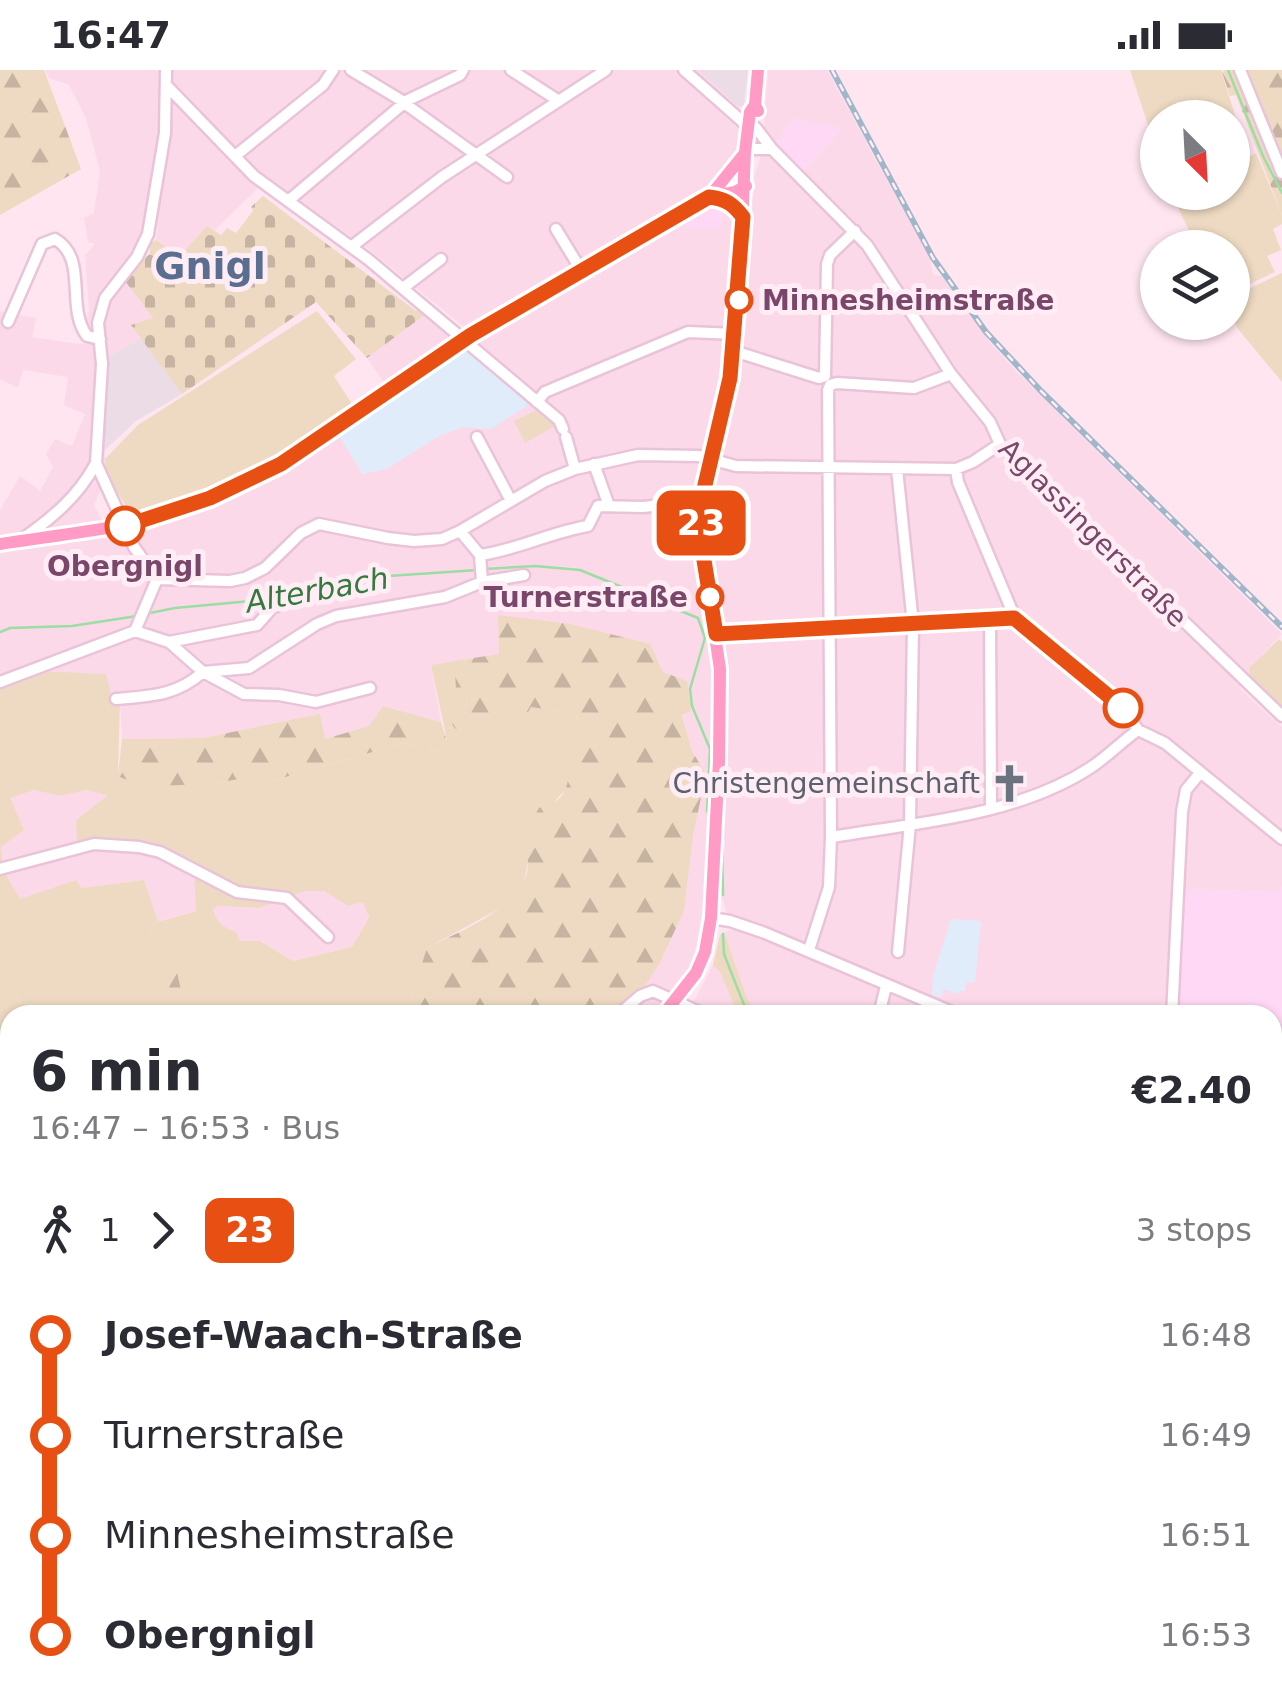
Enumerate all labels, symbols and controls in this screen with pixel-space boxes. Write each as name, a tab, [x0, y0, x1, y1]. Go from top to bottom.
text: 16:47	[50, 13, 171, 57]
north arrow	[1140, 100, 1250, 210]
map controls	[1140, 100, 1250, 340]
button: layers	[1140, 230, 1250, 340]
district label: Gnigl	[154, 244, 266, 288]
place label: Minnesheimstraße	[762, 284, 1055, 317]
marker: Minnesheimstraße	[726, 287, 752, 313]
street label: Aglassingerstraße	[992, 432, 1194, 634]
line badge: 23	[656, 490, 746, 556]
text: 23	[677, 503, 725, 543]
marker: Obergnigl	[106, 507, 144, 545]
place label: Obergnigl	[47, 550, 203, 583]
water label: Alterbach	[241, 560, 391, 620]
place label: Turnerstraße	[484, 581, 688, 614]
marker: Turnerstraße	[697, 584, 723, 610]
unlabelled marker	[1104, 689, 1142, 727]
church icon: Christengemeinschaft	[989, 762, 1031, 804]
place label: Christengemeinschaft	[673, 767, 980, 800]
text: 6 min	[30, 1039, 203, 1103]
text: €2.40	[1132, 1068, 1252, 1112]
text: 16:47 – 16:53 · Bus	[30, 1109, 340, 1147]
icon: walk	[30, 1203, 85, 1258]
icon: forward	[135, 1203, 190, 1258]
text: 23	[225, 1210, 274, 1250]
text: 1	[100, 1211, 120, 1249]
text: 3 stops	[1136, 1211, 1252, 1249]
text: Josef-Waach-Straße	[104, 1313, 523, 1357]
text: 16:48	[1160, 1316, 1252, 1354]
text: Turnerstraße	[104, 1413, 345, 1457]
text: 16:49	[1160, 1416, 1252, 1454]
text: Minnesheimstraße	[104, 1513, 455, 1557]
text: 16:51	[1160, 1516, 1252, 1554]
text: Obergnigl	[104, 1613, 316, 1657]
text: 16:53	[1160, 1616, 1252, 1654]

